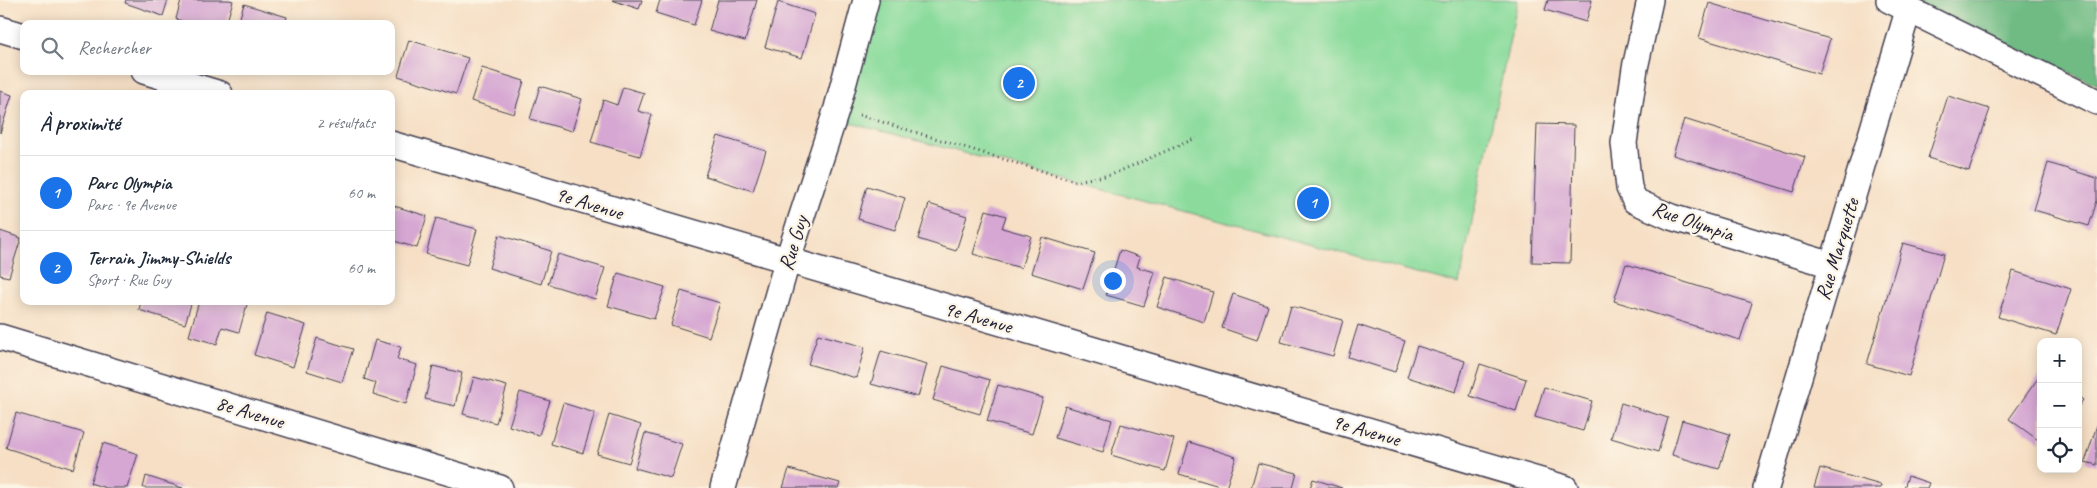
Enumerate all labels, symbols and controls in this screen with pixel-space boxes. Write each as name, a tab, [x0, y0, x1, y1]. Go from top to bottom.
search box	[20, 20, 395, 75]
icon: search	[38, 34, 66, 62]
text: Rechercher	[78, 36, 151, 60]
pin: 2	[1003, 64, 1035, 102]
text: À proximité	[40, 110, 120, 136]
text: 2 résultats	[316, 113, 375, 133]
text: Parc Olympia	[87, 171, 172, 195]
street label: 9e Avenue	[552, 180, 628, 226]
text: 1	[52, 183, 60, 203]
text: 60 m	[348, 183, 375, 203]
pin: 1	[1297, 184, 1329, 222]
street label: Rue Marquette	[1809, 194, 1865, 303]
text: Parc · 9e Avenue	[87, 195, 176, 215]
street label: Rue Olympia	[1649, 195, 1738, 247]
street label: Rue Guy	[772, 211, 814, 273]
text: Terrain Jimmy-Shields	[87, 246, 230, 270]
text: 2	[52, 258, 60, 278]
text: 60 m	[348, 258, 375, 278]
your location	[1100, 268, 1126, 294]
text: Sport · Rue Guy	[87, 270, 171, 290]
street label: 9e Avenue	[941, 295, 1017, 340]
map controls	[2037, 338, 2082, 473]
button: +	[2037, 338, 2082, 383]
button: −	[2037, 383, 2082, 428]
street label: 8e Avenue	[213, 389, 289, 435]
street label: 9e Avenue	[1329, 408, 1405, 453]
button: locate	[2037, 428, 2082, 473]

